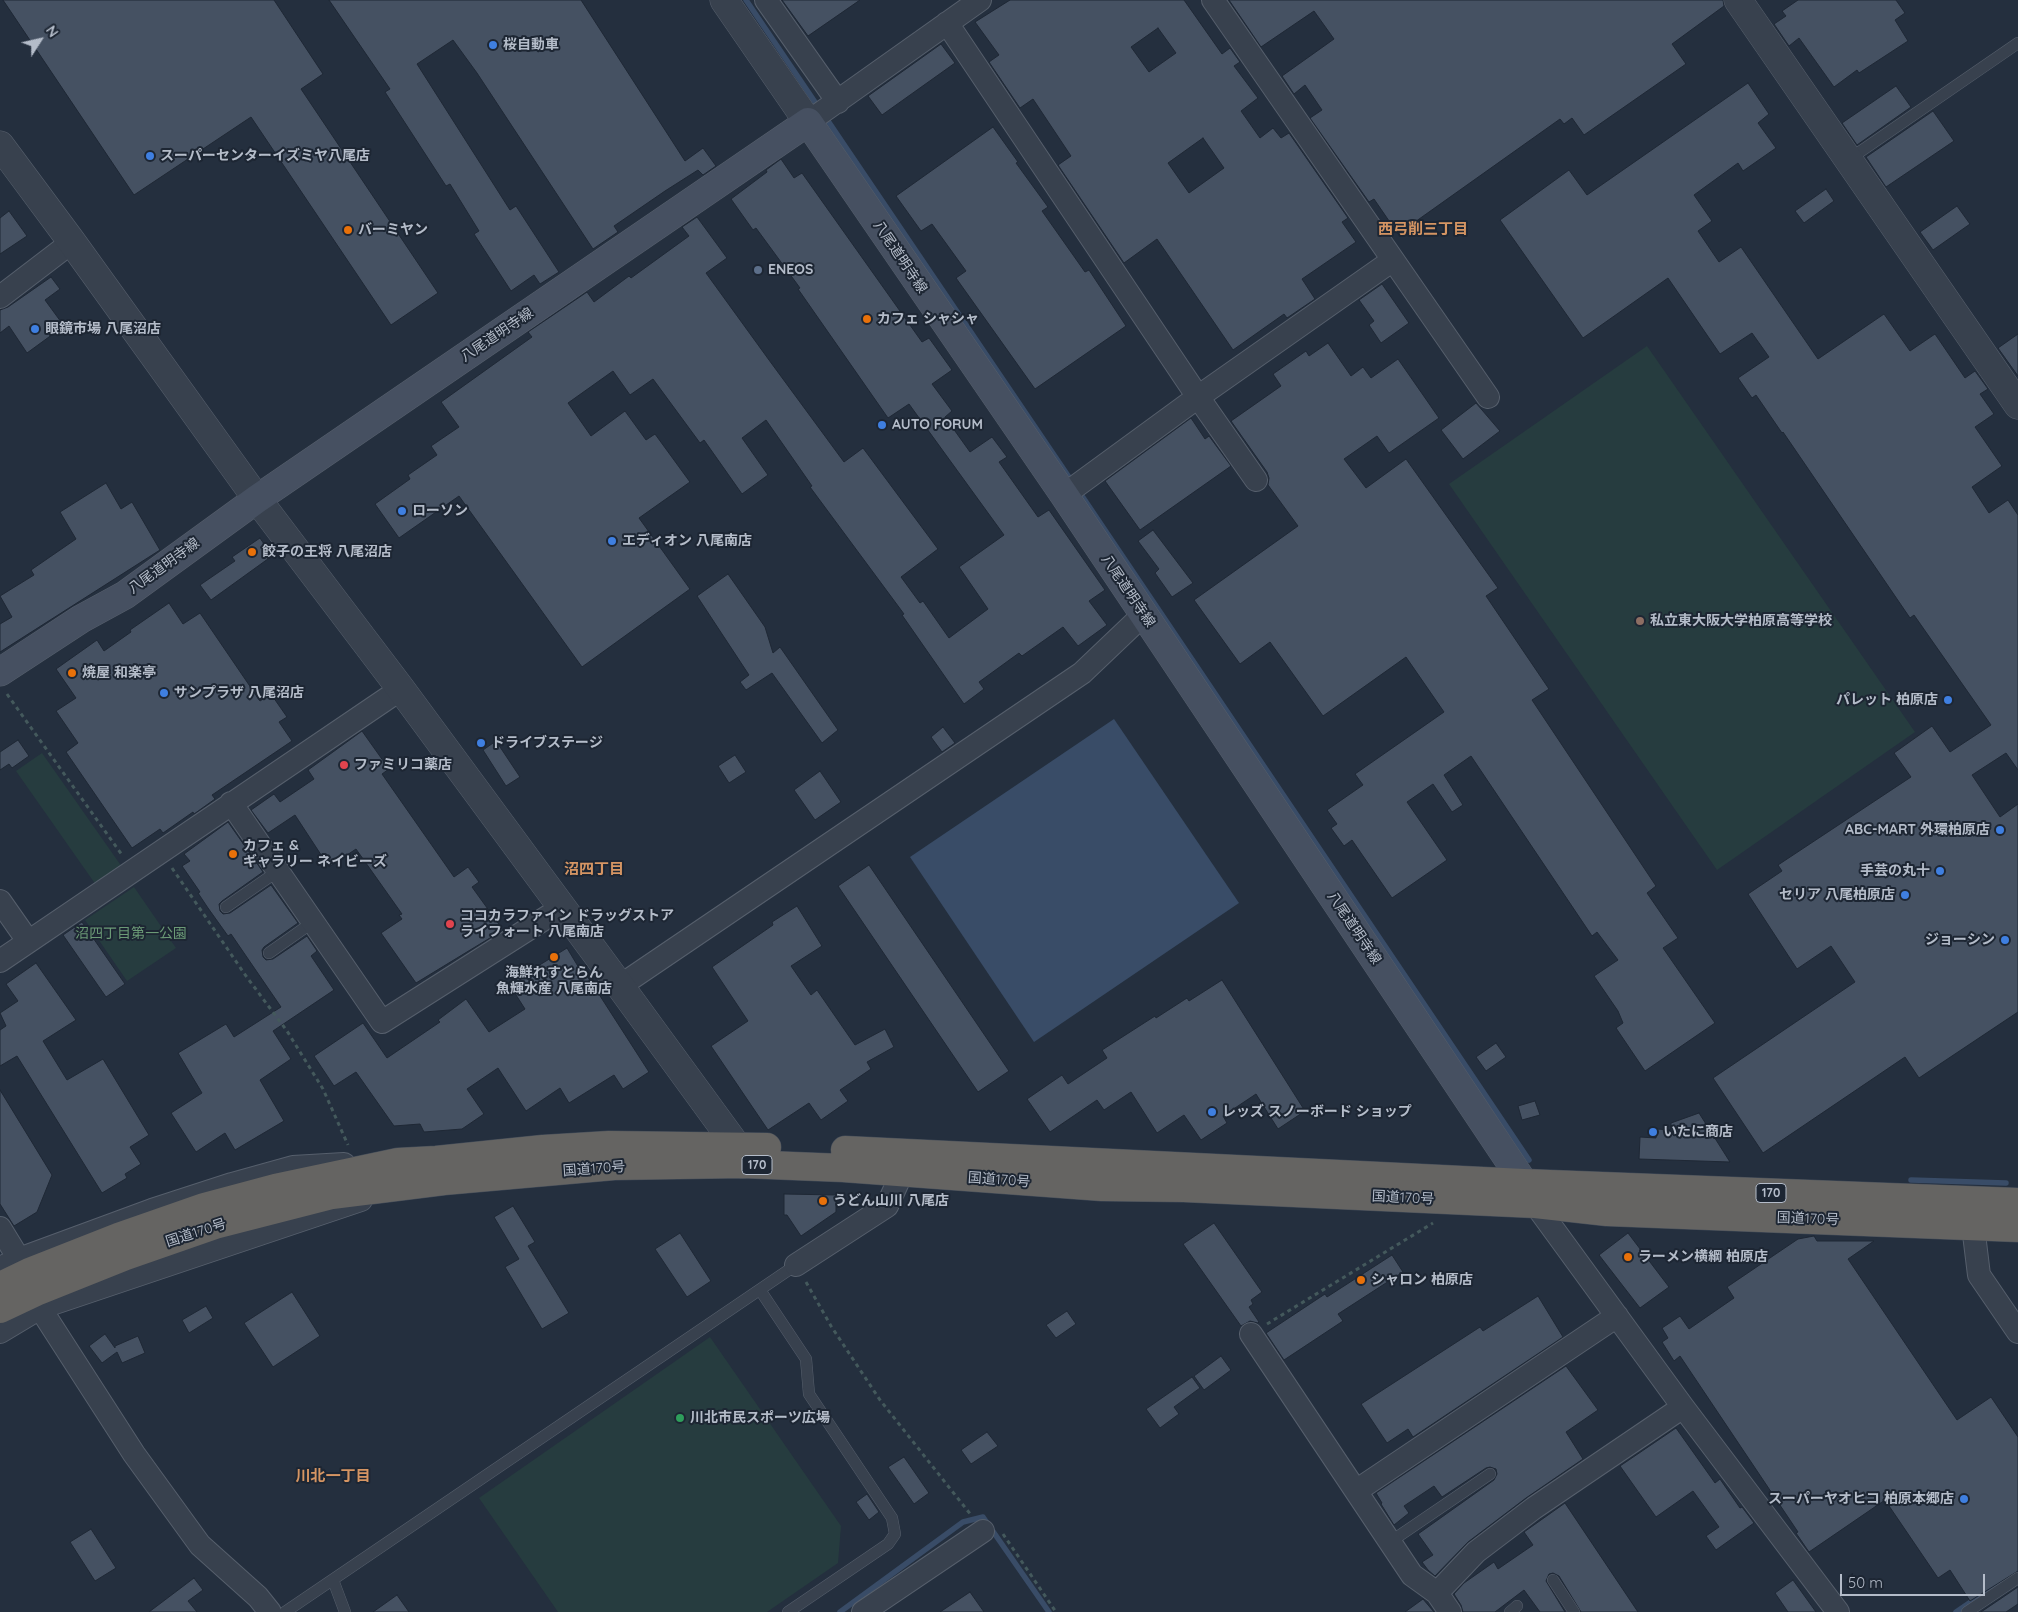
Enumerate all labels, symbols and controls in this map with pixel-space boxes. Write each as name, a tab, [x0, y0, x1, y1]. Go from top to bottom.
north arrow	[15, 15, 65, 65]
text: N	[42, 22, 63, 41]
place label: 桜自動車	[503, 37, 559, 53]
marker: 桜自動車	[487, 39, 499, 51]
place label: スーパーセンターイズミヤ八尾店	[160, 148, 370, 164]
marker: スーパーセンターイズミヤ八尾店	[144, 150, 156, 162]
street label: 八尾道明寺線	[870, 217, 930, 297]
district label: 西弓削三丁目	[1378, 220, 1468, 238]
place label: バーミヤン	[358, 222, 428, 238]
marker: バーミヤン	[342, 224, 354, 236]
place label: ENEOS	[768, 262, 813, 278]
marker: ENEOS	[752, 264, 764, 276]
street label: 八尾道明寺線	[457, 305, 537, 365]
place label: カフェ シャシャ	[877, 311, 979, 327]
marker: カフェ シャシャ	[861, 313, 873, 325]
place label: 眼鏡市場 八尾沼店	[45, 321, 161, 337]
marker: 眼鏡市場 八尾沼店	[29, 323, 41, 335]
place label: AUTO FORUM	[892, 417, 983, 433]
marker: AUTO FORUM	[876, 419, 888, 431]
place label: ローソン	[412, 503, 468, 519]
marker: ローソン	[396, 505, 408, 517]
place label: エディオン 八尾南店	[622, 533, 752, 549]
street label: 八尾道明寺線	[125, 535, 203, 597]
marker: エディオン 八尾南店	[606, 535, 618, 547]
place label: 餃子の王将 八尾沼店	[262, 544, 392, 560]
marker: 餃子の王将 八尾沼店	[246, 546, 258, 558]
street label: 八尾道明寺線	[1098, 551, 1158, 631]
place label: 私立東大阪大学柏原高等学校	[1650, 613, 1832, 629]
marker: 私立東大阪大学柏原高等学校	[1634, 615, 1646, 627]
place label: 焼屋 和楽亭	[82, 665, 156, 681]
marker: 焼屋 和楽亭	[66, 667, 78, 679]
place label: サンプラザ 八尾沼店	[174, 685, 304, 701]
marker: サンプラザ 八尾沼店	[158, 687, 170, 699]
place label: パレット 柏原店	[1836, 692, 1938, 708]
marker: パレット 柏原店	[1942, 694, 1954, 706]
place label: ドライブステージ	[491, 735, 603, 751]
marker: ドライブステージ	[475, 737, 487, 749]
place label: ファミリコ薬店	[354, 757, 452, 773]
marker: ファミリコ薬店	[338, 759, 350, 771]
place label: ABC-MART 外環柏原店	[1845, 822, 1990, 838]
marker: ABC-MART 外環柏原店	[1994, 824, 2006, 836]
place label: カフェ & ギャラリー ネイビーズ	[243, 838, 387, 870]
marker: カフェ & ギャラリー ネイビーズ	[227, 848, 239, 860]
district label: 沼四丁目	[564, 860, 624, 878]
place label: 手芸の丸十	[1860, 863, 1930, 879]
marker: 手芸の丸十	[1934, 865, 1946, 877]
place label: セリア 八尾柏原店	[1779, 887, 1895, 903]
street label: 八尾道明寺線	[1324, 888, 1384, 968]
marker: セリア 八尾柏原店	[1899, 889, 1911, 901]
place label: ココカラファイン ドラッグストア ライフォート 八尾南店	[460, 908, 674, 940]
marker: ココカラファイン ドラッグストア ライフォート 八尾南店	[444, 918, 456, 930]
park label: 沼四丁目第一公園	[75, 926, 187, 942]
place label: ジョーシン	[1925, 932, 1995, 948]
marker: ジョーシン	[1999, 934, 2011, 946]
marker: 海鮮れすとらん 魚輝水産 八尾南店	[548, 951, 560, 963]
place label: 海鮮れすとらん 魚輝水産 八尾南店	[496, 965, 612, 998]
place label: レッズ スノーボード ショップ	[1222, 1104, 1412, 1120]
marker: レッズ スノーボード ショップ	[1206, 1106, 1218, 1118]
place label: いたに商店	[1663, 1124, 1733, 1140]
marker: いたに商店	[1647, 1126, 1659, 1138]
road number: 170	[742, 1156, 772, 1174]
street label: 国道170号	[562, 1158, 626, 1180]
street label: 国道170号	[967, 1169, 1031, 1191]
road number: 170	[1756, 1184, 1786, 1202]
street label: 国道170号	[1371, 1188, 1435, 1208]
place label: うどん山川 八尾店	[833, 1193, 949, 1209]
marker: うどん山川 八尾店	[817, 1195, 829, 1207]
street label: 国道170号	[1776, 1210, 1840, 1228]
street label: 国道170号	[164, 1215, 228, 1251]
place label: ラーメン横綱 柏原店	[1638, 1249, 1768, 1265]
marker: ラーメン横綱 柏原店	[1622, 1251, 1634, 1263]
place label: シャロン 柏原店	[1371, 1272, 1473, 1288]
marker: シャロン 柏原店	[1355, 1274, 1367, 1286]
place label: 川北市民スポーツ広場	[690, 1410, 830, 1426]
marker: 川北市民スポーツ広場	[674, 1412, 686, 1424]
district label: 川北一丁目	[296, 1467, 370, 1485]
place label: スーパーヤオヒコ 柏原本郷店	[1768, 1491, 1954, 1507]
marker: スーパーヤオヒコ 柏原本郷店	[1958, 1493, 1970, 1505]
scale bar	[1843, 1564, 1988, 1596]
text: 50 m	[1848, 1573, 1883, 1592]

